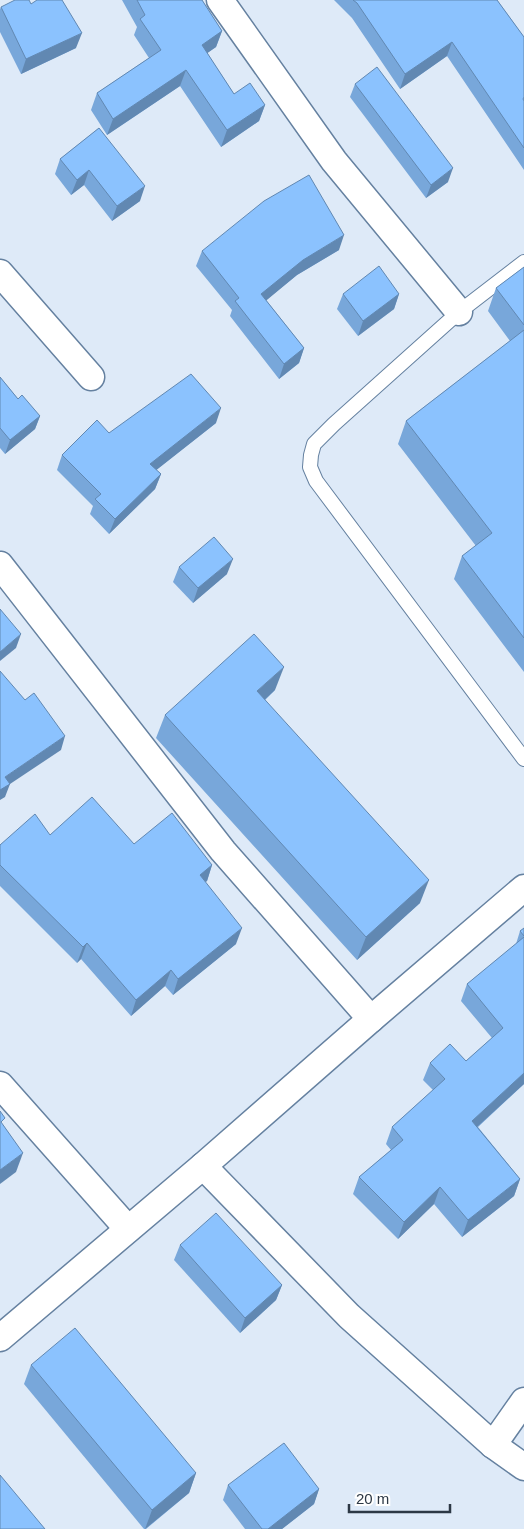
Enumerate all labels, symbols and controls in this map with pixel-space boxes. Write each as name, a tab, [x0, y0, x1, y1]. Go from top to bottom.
scale bar	[349, 1482, 450, 1514]
text: 20 m	[356, 1490, 389, 1507]

